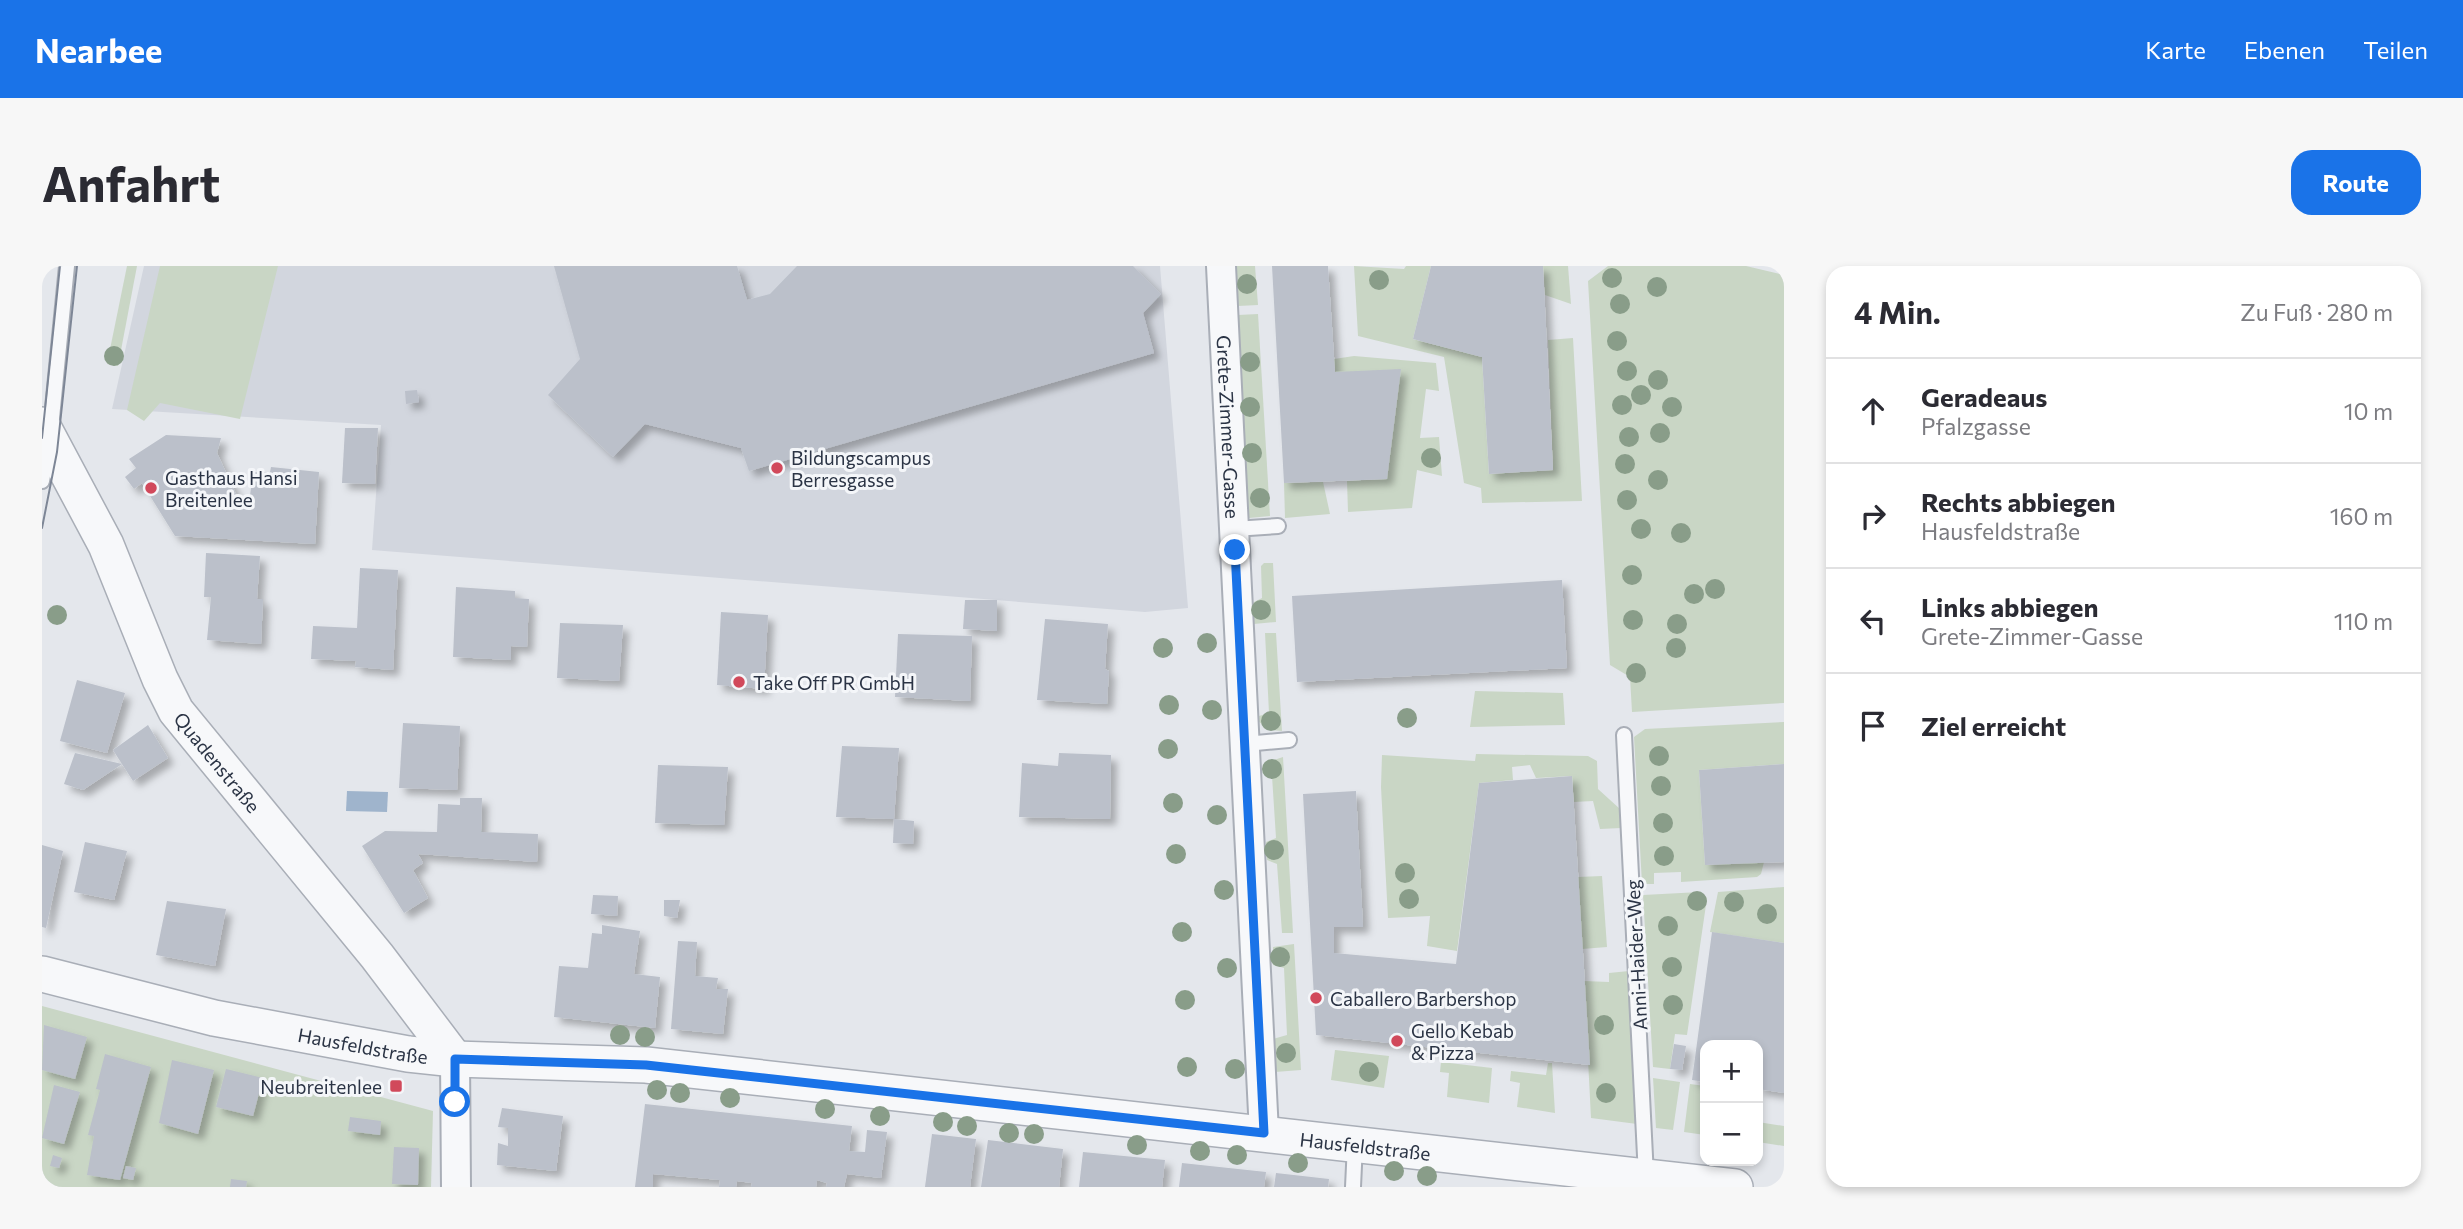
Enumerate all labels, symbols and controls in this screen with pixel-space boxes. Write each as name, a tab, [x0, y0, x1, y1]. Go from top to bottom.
text: Nearbee	[35, 29, 162, 70]
text: Karte	[2145, 35, 2206, 64]
text: Ebenen	[2244, 35, 2325, 64]
text: Teilen	[2363, 35, 2428, 64]
button: Route	[2291, 150, 2421, 215]
text: Anfahrt	[42, 152, 220, 212]
text: 4 Min.	[1854, 293, 1941, 330]
text: Zu Fuß · 280 m	[2240, 298, 2393, 326]
street label: Grete-Zimmer-Gasse	[1213, 335, 1245, 519]
text: Geradeaus	[1921, 381, 2047, 412]
icon: ahead	[1854, 392, 1892, 430]
text: 10 m	[2344, 397, 2393, 425]
text: Pfalzgasse	[1921, 412, 2031, 440]
place label: Bildungscampus Berresgasse	[791, 446, 931, 491]
marker: Bildungscampus Berresgasse	[769, 460, 785, 476]
place label: Gasthaus Hansi Breitenlee	[165, 466, 298, 511]
marker: Gasthaus Hansi Breitenlee	[143, 480, 159, 496]
text: Rechts abbiegen	[1921, 486, 2116, 517]
icon: right	[1854, 497, 1892, 535]
text: 160 m	[2330, 502, 2393, 530]
text: Hausfeldstraße	[1921, 517, 2080, 545]
route end	[1219, 534, 1250, 565]
text: Links abbiegen	[1921, 591, 2099, 622]
icon: left	[1854, 602, 1892, 640]
text: 110 m	[2334, 607, 2393, 635]
text: Grete-Zimmer-Gasse	[1921, 622, 2143, 650]
place label: Take Off PR GmbH	[753, 671, 915, 694]
marker: Take Off PR GmbH	[731, 674, 747, 690]
street label: Quadenstraße	[170, 707, 266, 817]
icon: arrive	[1854, 707, 1892, 745]
text: Ziel erreicht	[1921, 710, 2066, 741]
street label: Anni-Haider-Weg	[1621, 879, 1651, 1031]
place label: Caballero Barbershop	[1330, 987, 1517, 1010]
marker: Caballero Barbershop	[1308, 990, 1324, 1006]
place label: Gello Kebab & Pizza	[1411, 1019, 1514, 1064]
street label: Hausfeldstraße	[296, 1022, 429, 1068]
marker: Gello Kebab & Pizza	[1389, 1033, 1405, 1049]
map controls	[1700, 1040, 1763, 1166]
button: +	[1700, 1040, 1763, 1103]
place label: Neubreitenlee	[260, 1075, 382, 1098]
marker: Neubreitenlee	[388, 1078, 404, 1094]
route start	[439, 1086, 470, 1117]
button: −	[1700, 1103, 1763, 1166]
street label: Hausfeldstraße	[1299, 1127, 1432, 1164]

